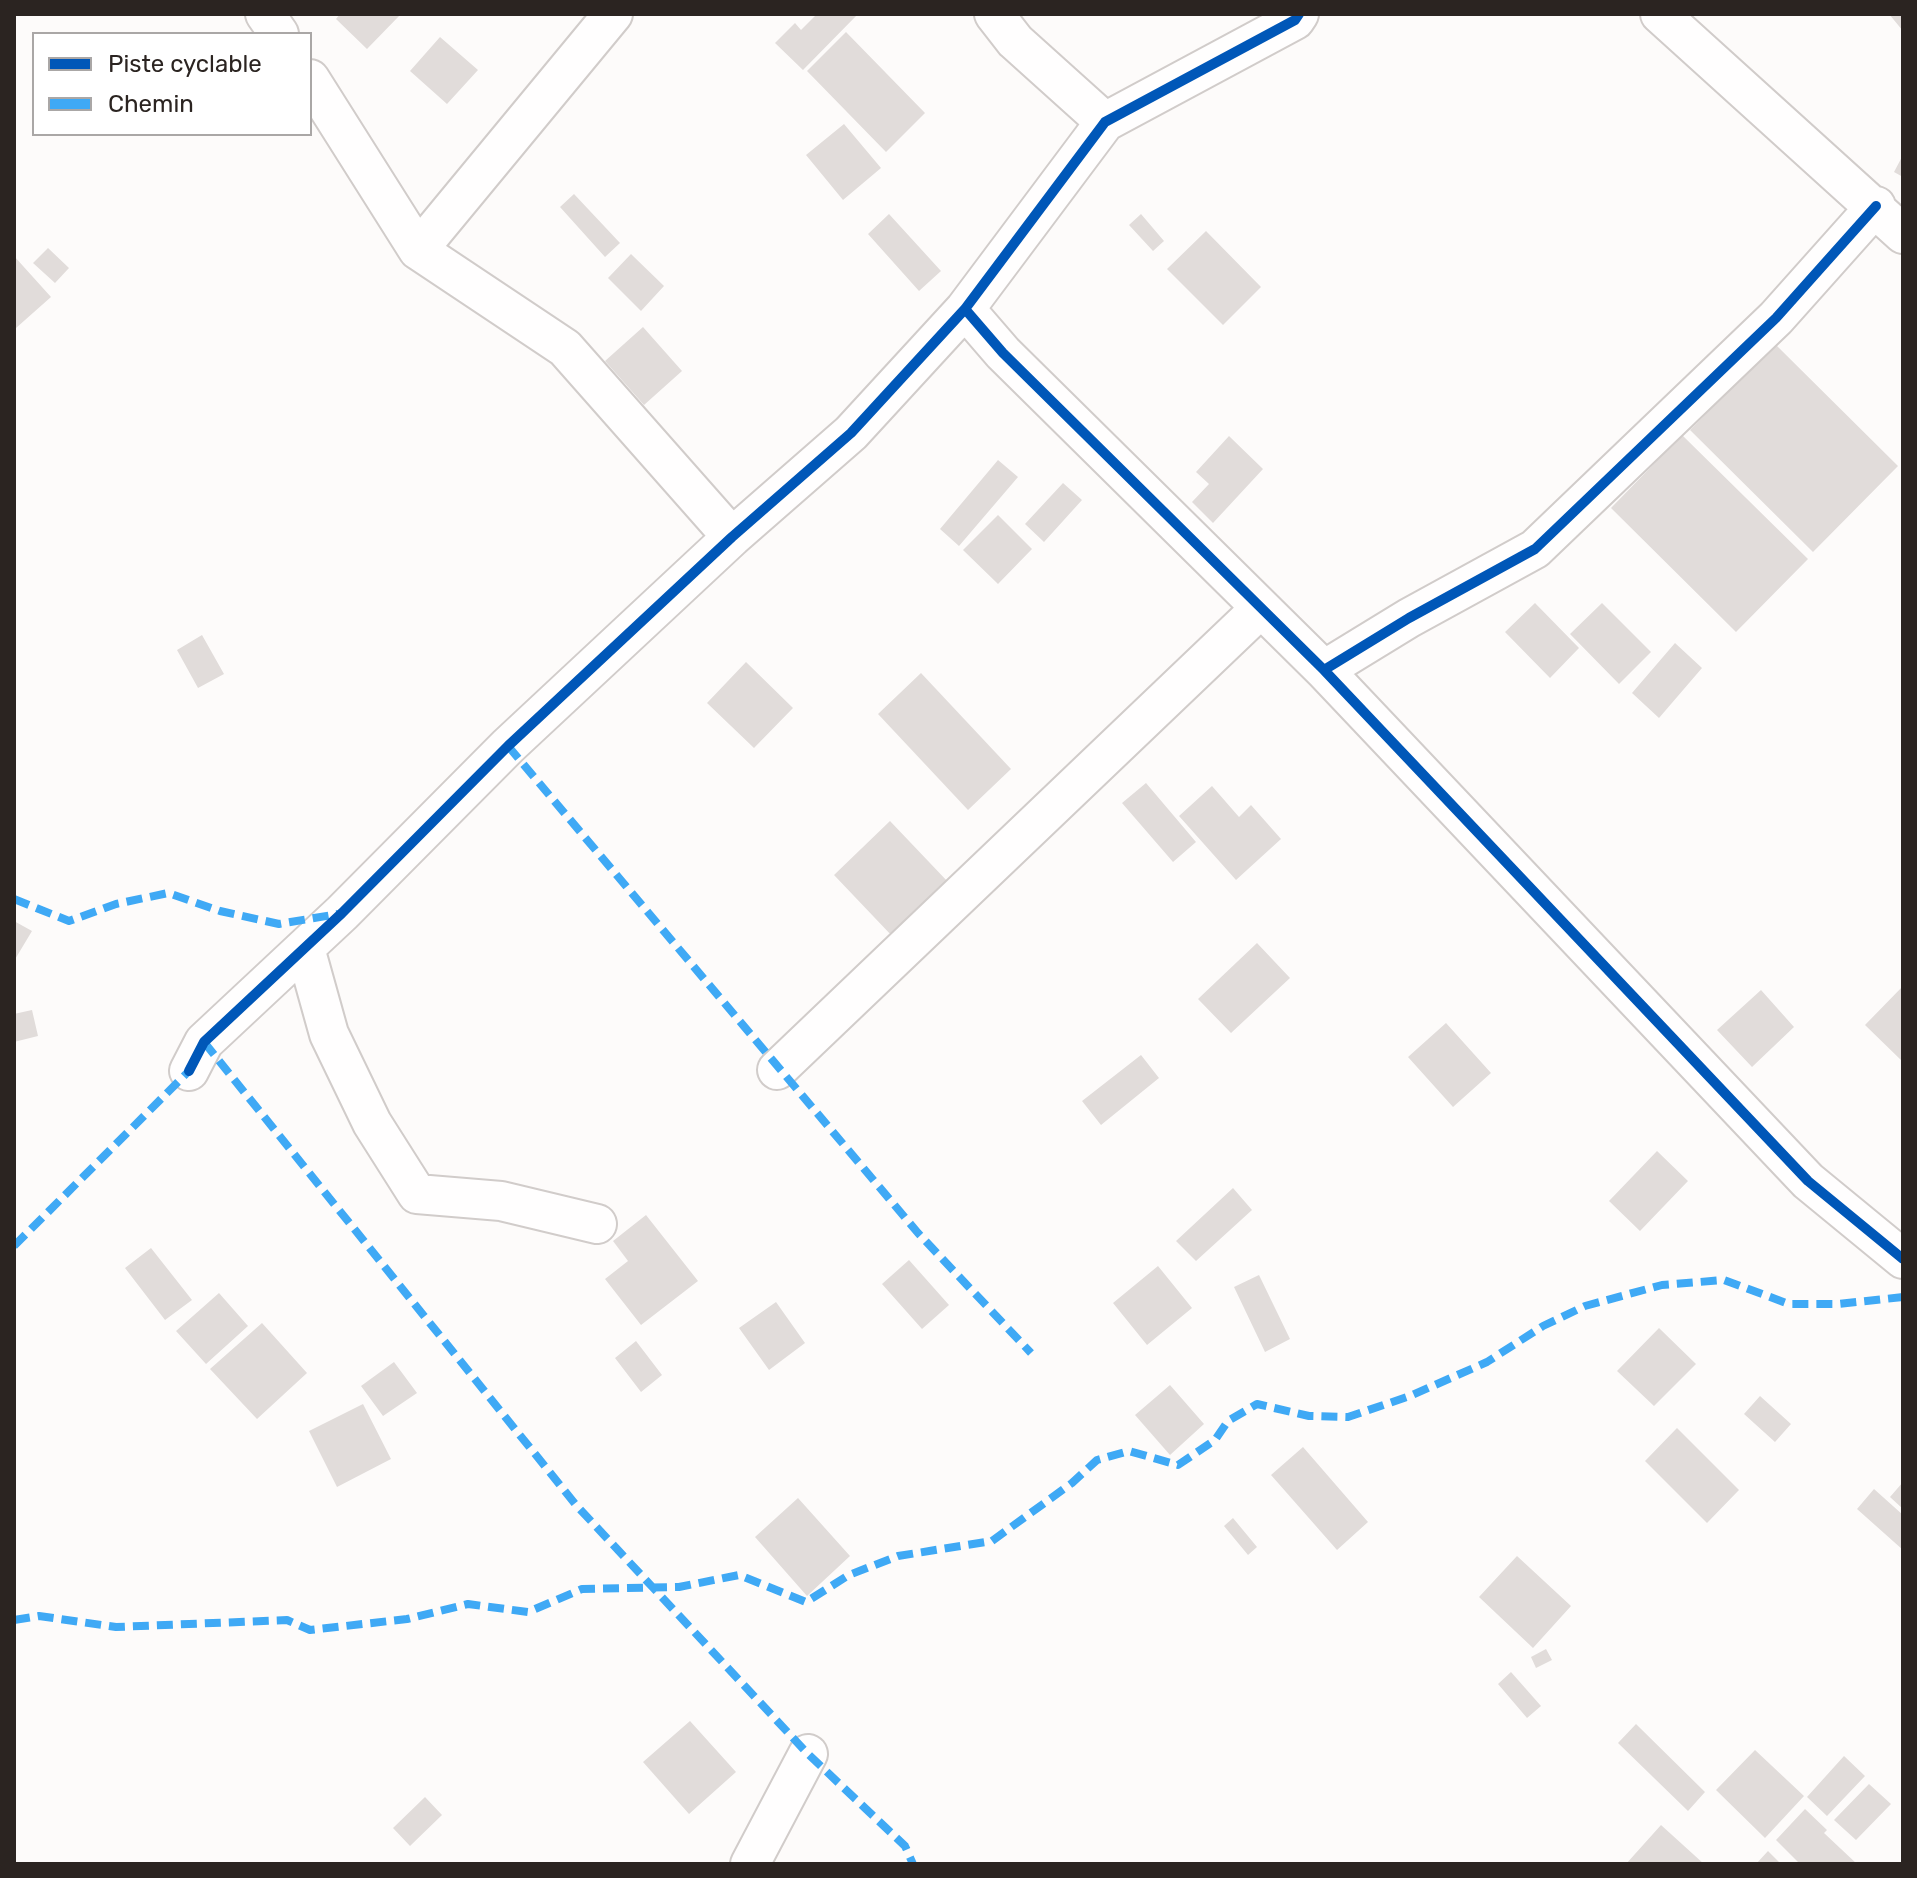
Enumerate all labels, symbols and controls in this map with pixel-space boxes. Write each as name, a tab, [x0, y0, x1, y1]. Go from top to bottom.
legend	[32, 32, 312, 136]
text: Piste cyclable	[108, 50, 262, 78]
text: Chemin	[108, 90, 194, 118]

